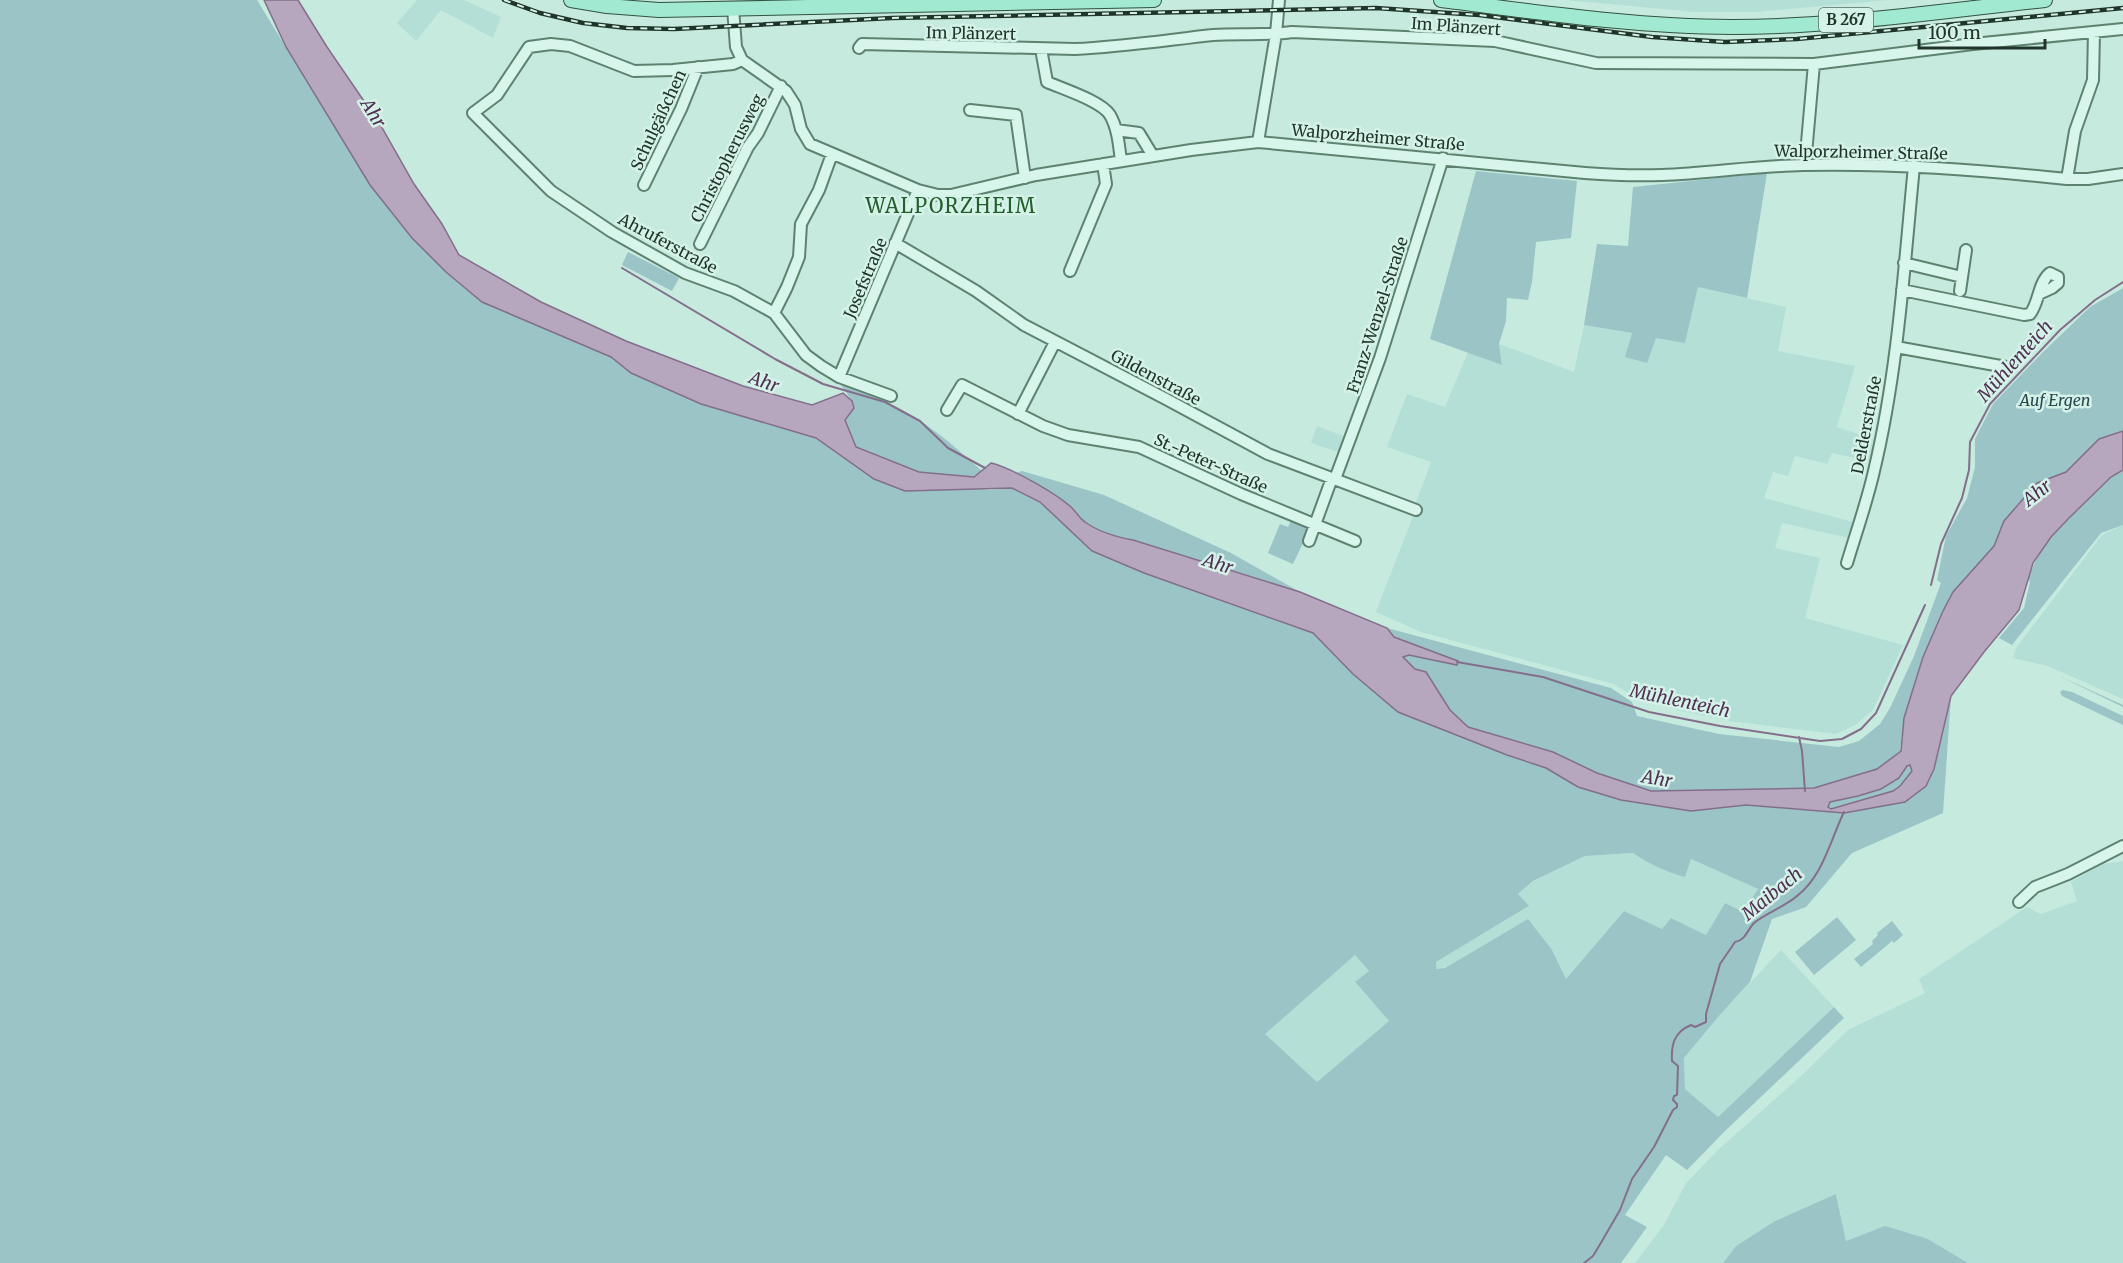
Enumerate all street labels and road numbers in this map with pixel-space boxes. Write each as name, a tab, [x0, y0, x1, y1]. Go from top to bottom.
road number: B 267	[1819, 8, 1873, 32]
street label: Im Plänzert	[1410, 13, 1502, 39]
street label: Im Plänzert	[926, 22, 1017, 44]
street label: Schulgäßchen	[626, 66, 690, 174]
street label: Christopherusweg	[686, 90, 768, 226]
street label: Walporzheimer Straße	[1290, 119, 1465, 155]
street label: Walporzheimer Straße	[1773, 140, 1948, 164]
street label: Ahruferstraße	[614, 208, 721, 277]
street label: Franz-Wenzel-Straße	[1342, 234, 1412, 396]
street label: Josefstraße	[839, 235, 891, 322]
street label: Gildenstraße	[1108, 345, 1204, 409]
street label: Delderstraße	[1847, 374, 1885, 476]
street label: St.-Peter-Straße	[1151, 429, 1271, 497]

